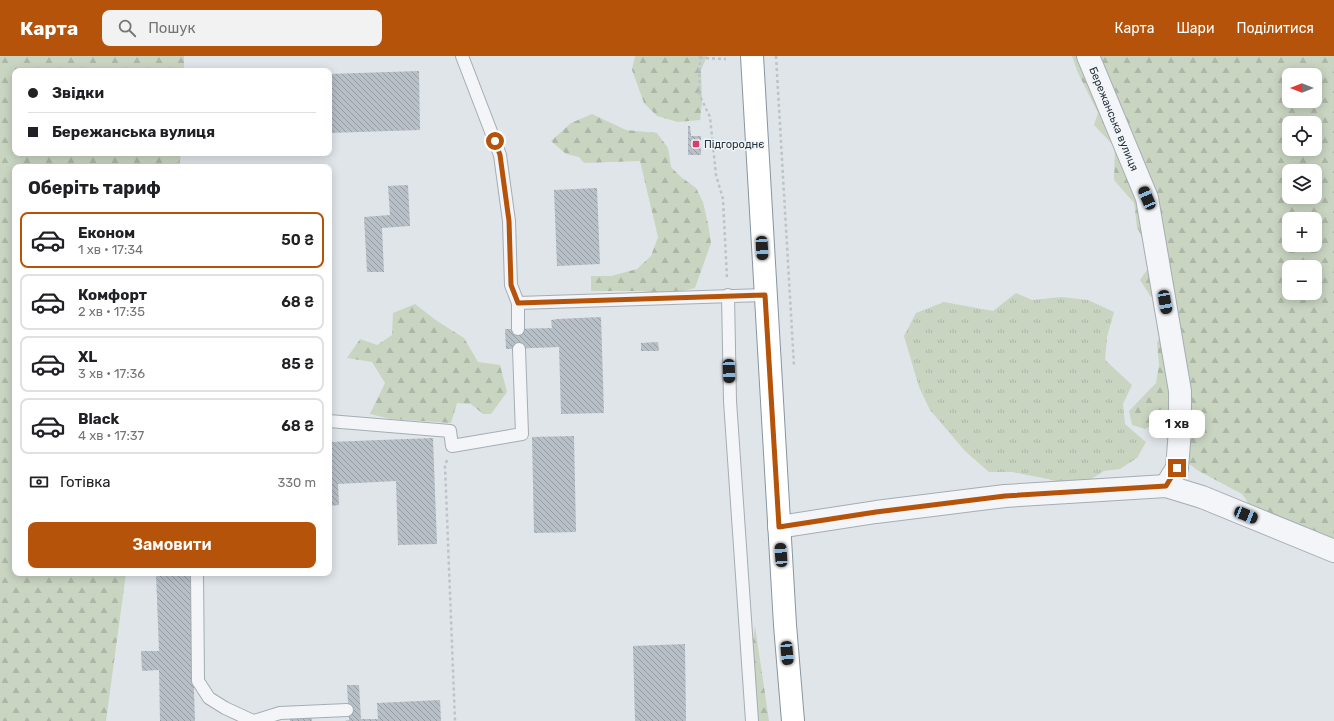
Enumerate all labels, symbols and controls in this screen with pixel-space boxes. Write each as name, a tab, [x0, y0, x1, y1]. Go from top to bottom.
search box	[102, 10, 382, 46]
text: Карта	[20, 17, 78, 40]
icon: search	[116, 17, 138, 39]
text: Пошук	[148, 19, 196, 37]
text: Карта	[1115, 20, 1154, 37]
text: Шари	[1176, 20, 1214, 37]
text: Поділитися	[1236, 20, 1314, 37]
street label: Бережанська вулиця	[1087, 65, 1142, 173]
north arrow	[1282, 68, 1322, 108]
map controls	[1282, 68, 1322, 300]
text: Звідки	[52, 84, 104, 102]
button: locate	[1282, 116, 1322, 156]
text: Бережанська вулиця	[52, 123, 215, 141]
route start	[486, 132, 504, 150]
place label: Підгороднє	[704, 138, 764, 151]
marker: Підгороднє	[691, 139, 701, 149]
button: layers	[1282, 164, 1322, 204]
text: Оберіть тариф	[28, 177, 161, 199]
car	[1137, 185, 1157, 211]
button: +	[1282, 212, 1322, 252]
icon: car	[30, 222, 66, 258]
text: Економ	[78, 224, 135, 242]
text: 50 ₴	[281, 231, 314, 249]
car	[755, 236, 769, 260]
text: 1 хв · 17:34	[78, 242, 143, 257]
button: −	[1282, 260, 1322, 300]
icon: car	[30, 284, 66, 320]
text: Комфорт	[78, 286, 147, 304]
car	[1157, 289, 1173, 315]
text: 68 ₴	[281, 293, 314, 311]
text: 2 хв · 17:35	[78, 304, 145, 319]
icon: car	[30, 346, 66, 382]
text: XL	[78, 348, 97, 366]
text: 85 ₴	[281, 355, 314, 373]
car	[723, 359, 735, 383]
text: 3 хв · 17:36	[78, 366, 145, 381]
icon: car	[30, 408, 66, 444]
text: Black	[78, 410, 119, 428]
callout: 1 хв	[1149, 410, 1205, 438]
text: 1 хв	[1165, 416, 1189, 431]
text: 68 ₴	[281, 417, 314, 435]
text: 4 хв · 17:37	[78, 428, 144, 443]
route end	[1168, 459, 1186, 477]
icon: cash	[28, 471, 50, 493]
text: Готівка	[60, 473, 111, 491]
text: 330 m	[277, 475, 316, 490]
car	[1233, 505, 1259, 525]
button: Замовити	[28, 522, 316, 568]
car	[774, 543, 788, 567]
car	[780, 641, 794, 665]

